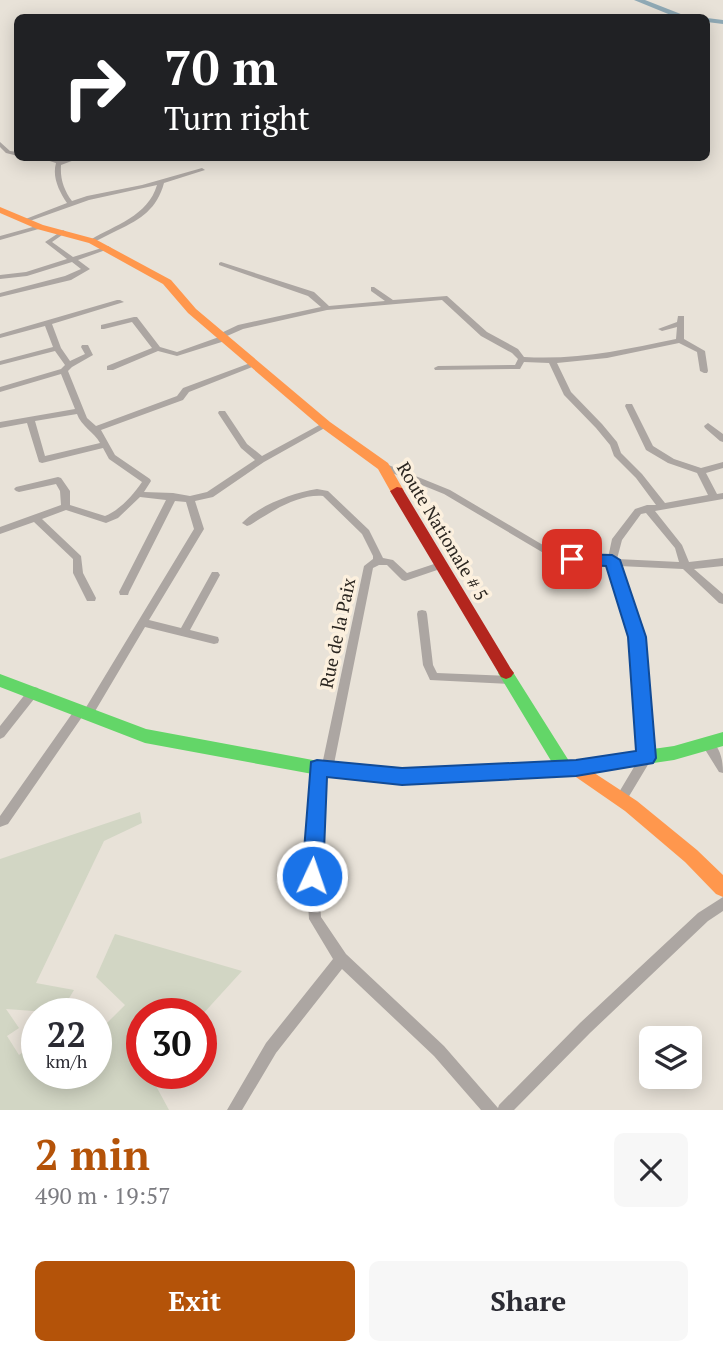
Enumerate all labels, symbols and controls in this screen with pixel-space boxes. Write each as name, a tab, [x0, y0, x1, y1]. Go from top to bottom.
text: 70 m	[164, 34, 278, 99]
icon: right	[49, 42, 140, 133]
text: Turn right	[164, 97, 310, 139]
street label: Route Nationale # 5	[392, 457, 494, 605]
pin	[542, 529, 602, 589]
icon: arrive	[553, 540, 591, 578]
street label: Rue de la Paix	[314, 575, 361, 690]
position arrow	[275, 839, 349, 913]
speed limit sign: 30	[126, 998, 217, 1089]
text: 22	[47, 1011, 86, 1057]
map controls	[639, 1026, 702, 1089]
button: layers	[639, 1026, 702, 1089]
text: km/h	[46, 1049, 87, 1073]
text: 2 min	[35, 1126, 150, 1182]
button: close	[614, 1133, 688, 1207]
text: 490 m · 19:57	[35, 1180, 170, 1211]
button: Exit	[35, 1261, 355, 1341]
button: Share	[369, 1261, 688, 1341]

